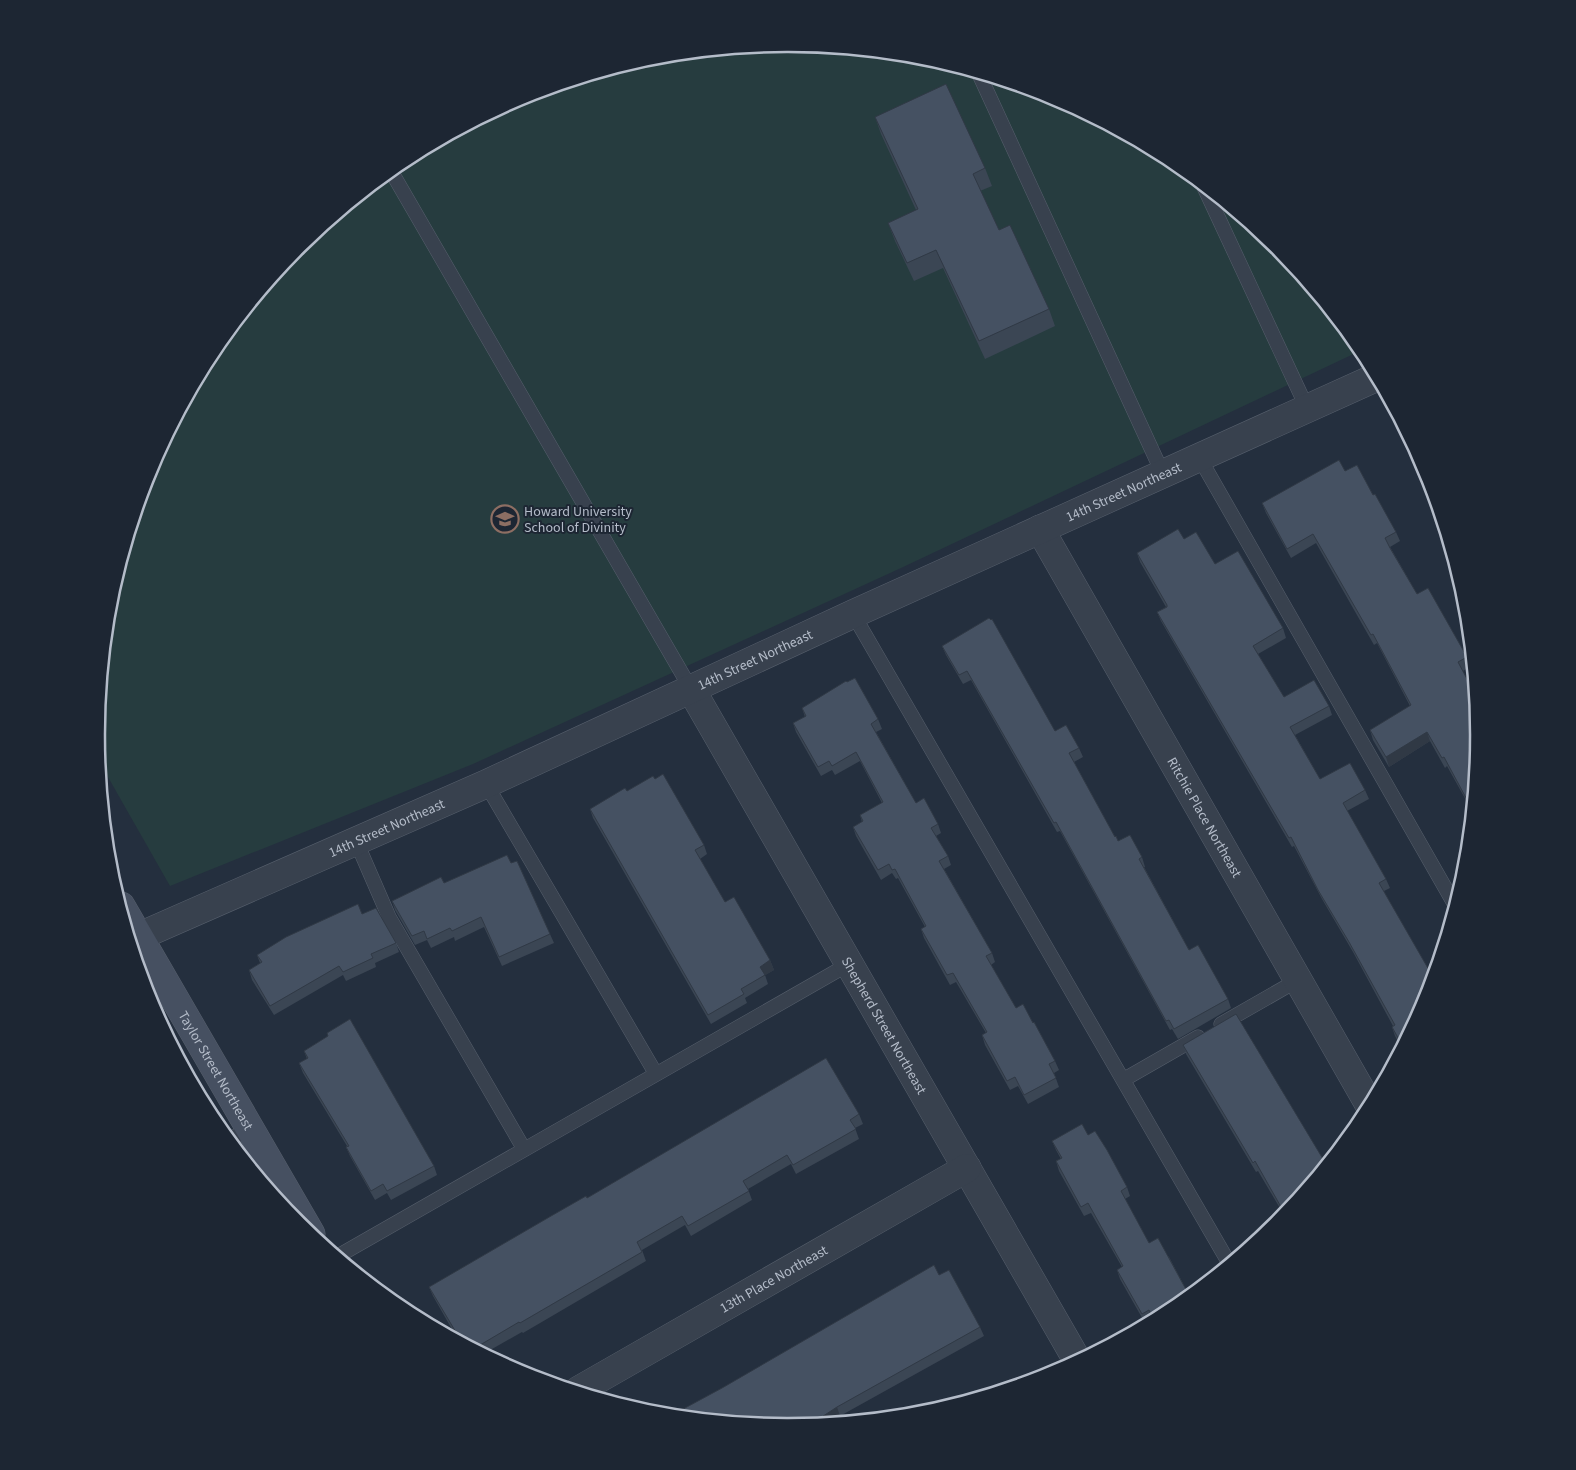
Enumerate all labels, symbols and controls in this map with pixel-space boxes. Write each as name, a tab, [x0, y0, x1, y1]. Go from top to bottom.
street label: 14th Street Northeast	[1063, 458, 1185, 527]
place label: Howard University School of Divinity	[524, 502, 632, 538]
school or university icon: Howard University School of Divinity	[490, 504, 520, 534]
street label: 14th Street Northeast	[694, 625, 816, 696]
street label: Ritchie Place Northeast	[1162, 754, 1246, 882]
street label: 14th Street Northeast	[326, 794, 448, 863]
street label: Shepherd Street Northeast	[836, 953, 931, 1099]
street label: Taylor Street Northeast	[173, 1008, 258, 1135]
street label: 13th Place Northeast	[716, 1241, 832, 1318]

